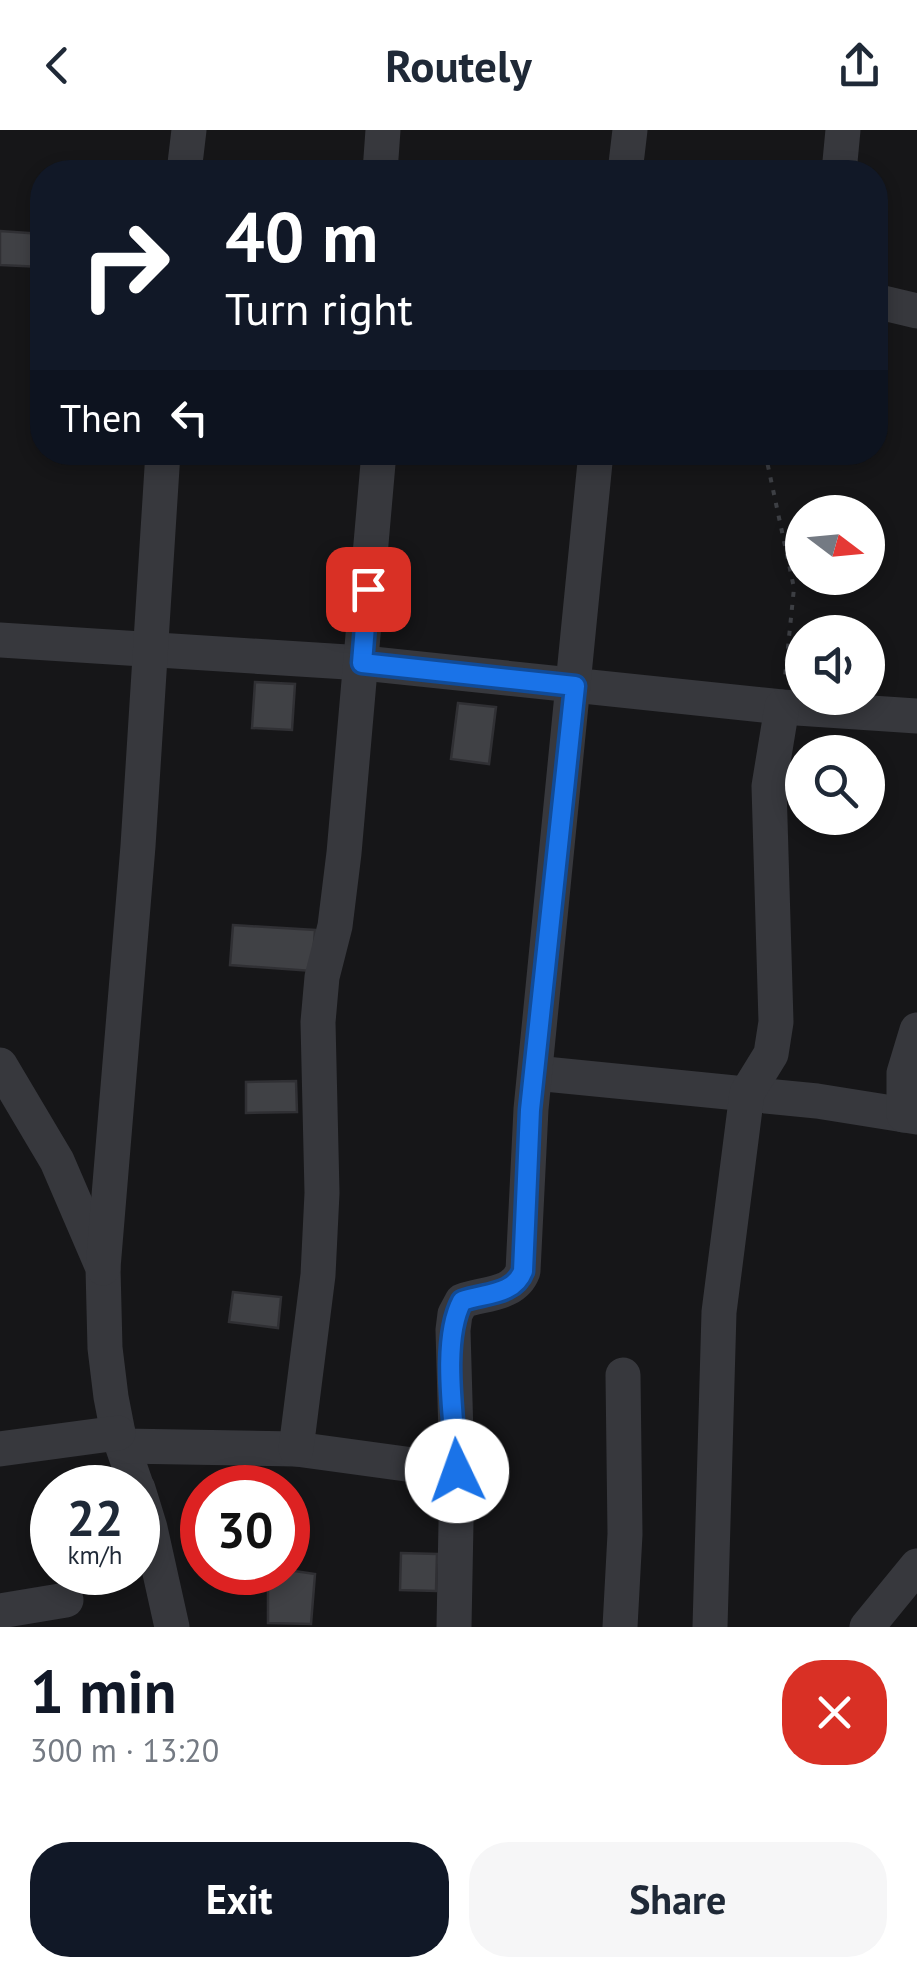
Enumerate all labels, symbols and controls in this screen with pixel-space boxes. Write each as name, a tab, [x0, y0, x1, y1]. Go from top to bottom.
text: Routely	[385, 36, 532, 94]
icon: back	[30, 38, 85, 93]
icon: share	[832, 38, 887, 93]
text: 40 m	[225, 191, 378, 281]
icon: right	[60, 200, 190, 330]
text: Turn right	[225, 279, 413, 337]
icon: left	[162, 390, 217, 445]
text: Then	[60, 393, 142, 442]
north arrow	[785, 495, 885, 595]
map controls	[785, 495, 885, 835]
pin	[326, 547, 411, 632]
icon: arrive	[341, 562, 396, 617]
button: sound	[785, 615, 885, 715]
button: search	[785, 735, 885, 835]
position arrow	[405, 1419, 509, 1523]
speed limit sign: 30	[180, 1465, 310, 1595]
text: 22	[67, 1485, 123, 1550]
text: km/h	[68, 1539, 122, 1571]
text: 1 min	[30, 1652, 176, 1730]
button: close	[782, 1660, 887, 1765]
text: 300 m · 13:20	[30, 1729, 219, 1771]
button: Exit	[30, 1842, 449, 1957]
button: Share	[469, 1842, 887, 1957]

